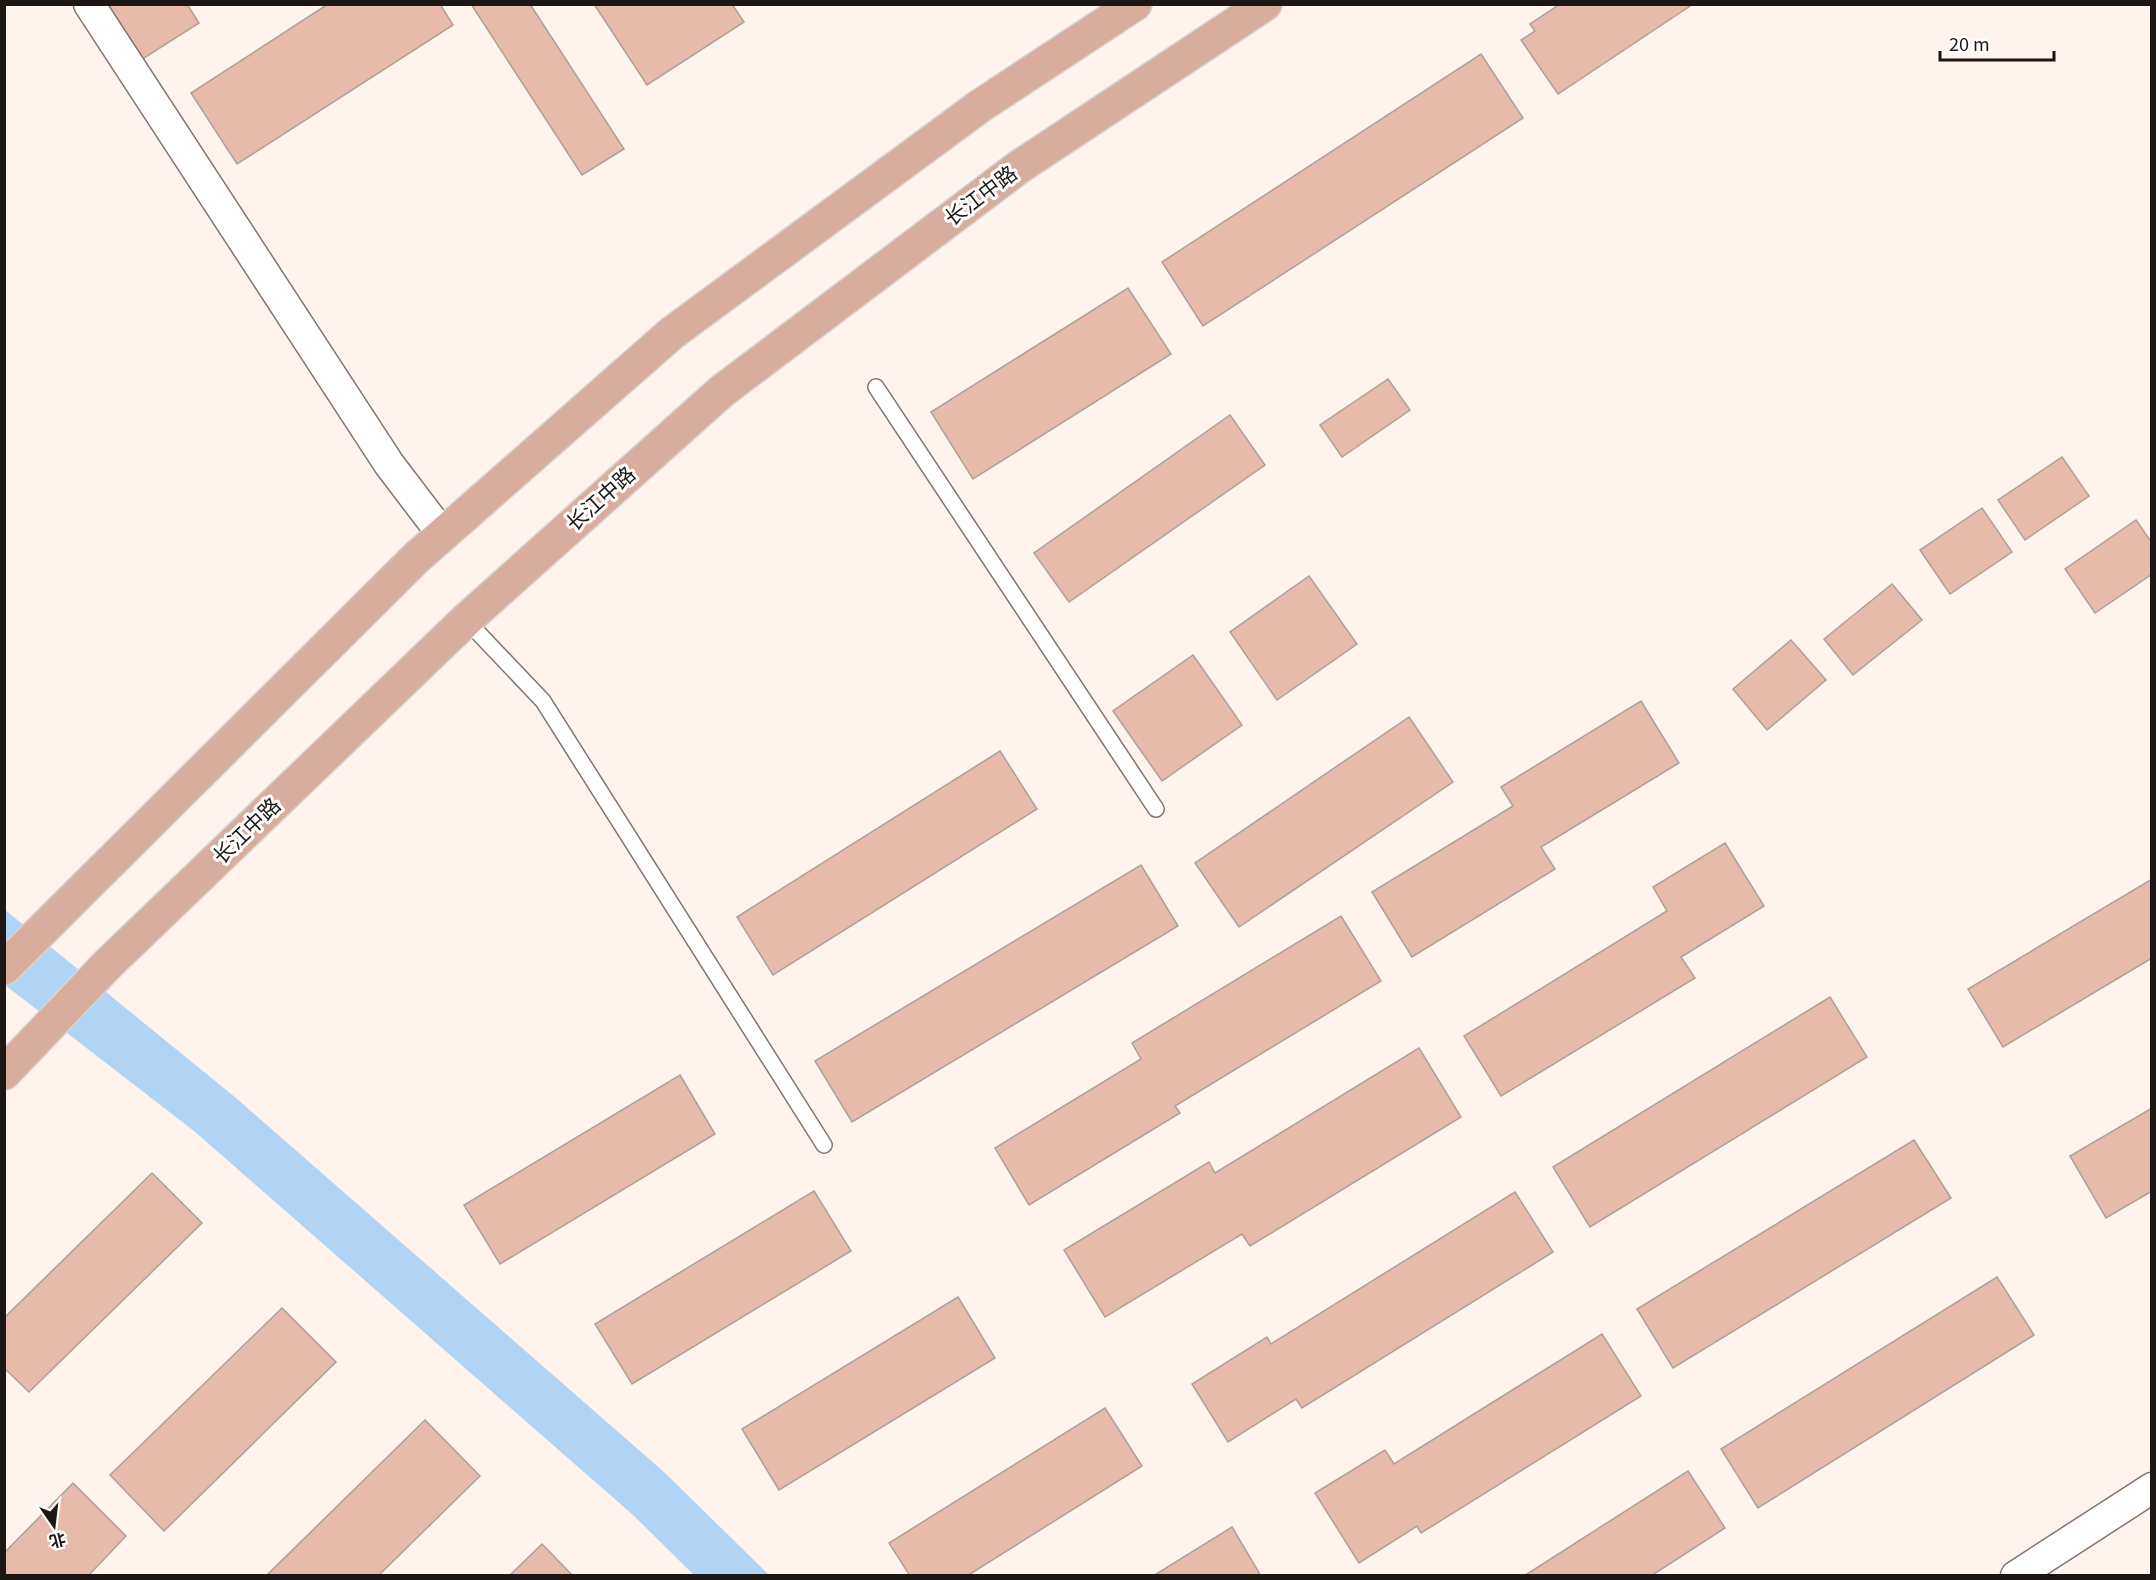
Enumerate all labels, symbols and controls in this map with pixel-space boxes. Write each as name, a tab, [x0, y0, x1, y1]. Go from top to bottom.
scale bar	[1940, 24, 2054, 62]
text: 20 m	[1949, 30, 1990, 56]
street label: 长江中路	[937, 157, 1022, 232]
street label: 长江中路	[558, 458, 641, 537]
street label: 长江中路	[205, 790, 286, 870]
north arrow	[24, 1496, 84, 1556]
text: 北	[47, 1528, 69, 1555]

